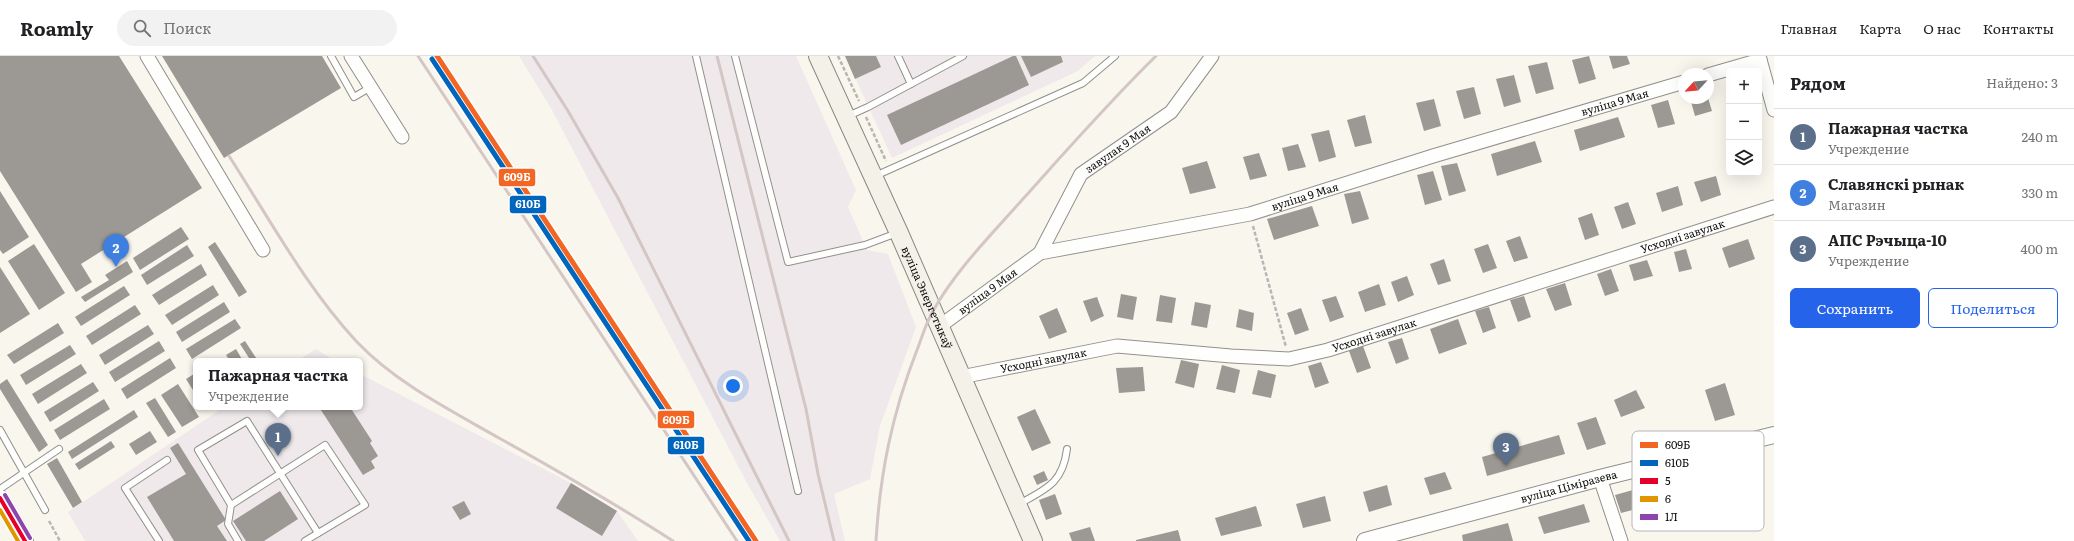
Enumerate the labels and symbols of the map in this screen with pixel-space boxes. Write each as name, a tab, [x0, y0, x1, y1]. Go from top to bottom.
north arrow	[1678, 68, 1714, 104]
street label: вуліца 9 Мая	[1579, 84, 1651, 119]
street label: завулак 9 Мая	[1081, 119, 1154, 176]
line badge: 609Б	[498, 168, 536, 187]
text: 609Б	[503, 168, 531, 184]
street label: вуліца 9 Мая	[1269, 177, 1341, 214]
line badge: 610Б	[509, 195, 547, 214]
text: 610Б	[515, 195, 541, 211]
street label: Усходні завулак	[1638, 214, 1727, 256]
pin: 2	[103, 234, 129, 267]
street label: вуліца Энергетыкаў	[899, 243, 958, 352]
street label: вуліца 9 Мая	[954, 263, 1020, 317]
street label: Усходні завулак	[1330, 313, 1418, 355]
street label: Усходні завулак	[999, 343, 1088, 376]
your location	[723, 376, 743, 396]
line badge: 609Б	[657, 410, 695, 429]
text: 609Б	[662, 411, 690, 427]
pin: 1	[265, 423, 291, 456]
legend	[1632, 431, 1764, 531]
pin: 3	[1493, 433, 1519, 466]
line badge: 610Б	[667, 436, 705, 455]
text: 610Б	[673, 436, 699, 452]
text: 609Б	[1665, 436, 1690, 452]
text: 610Б	[1665, 454, 1689, 470]
street label: вуліца Ціміразева	[1518, 465, 1619, 506]
text: 5	[1665, 472, 1671, 488]
text: 6	[1665, 490, 1671, 506]
text: 1Л	[1665, 508, 1678, 524]

